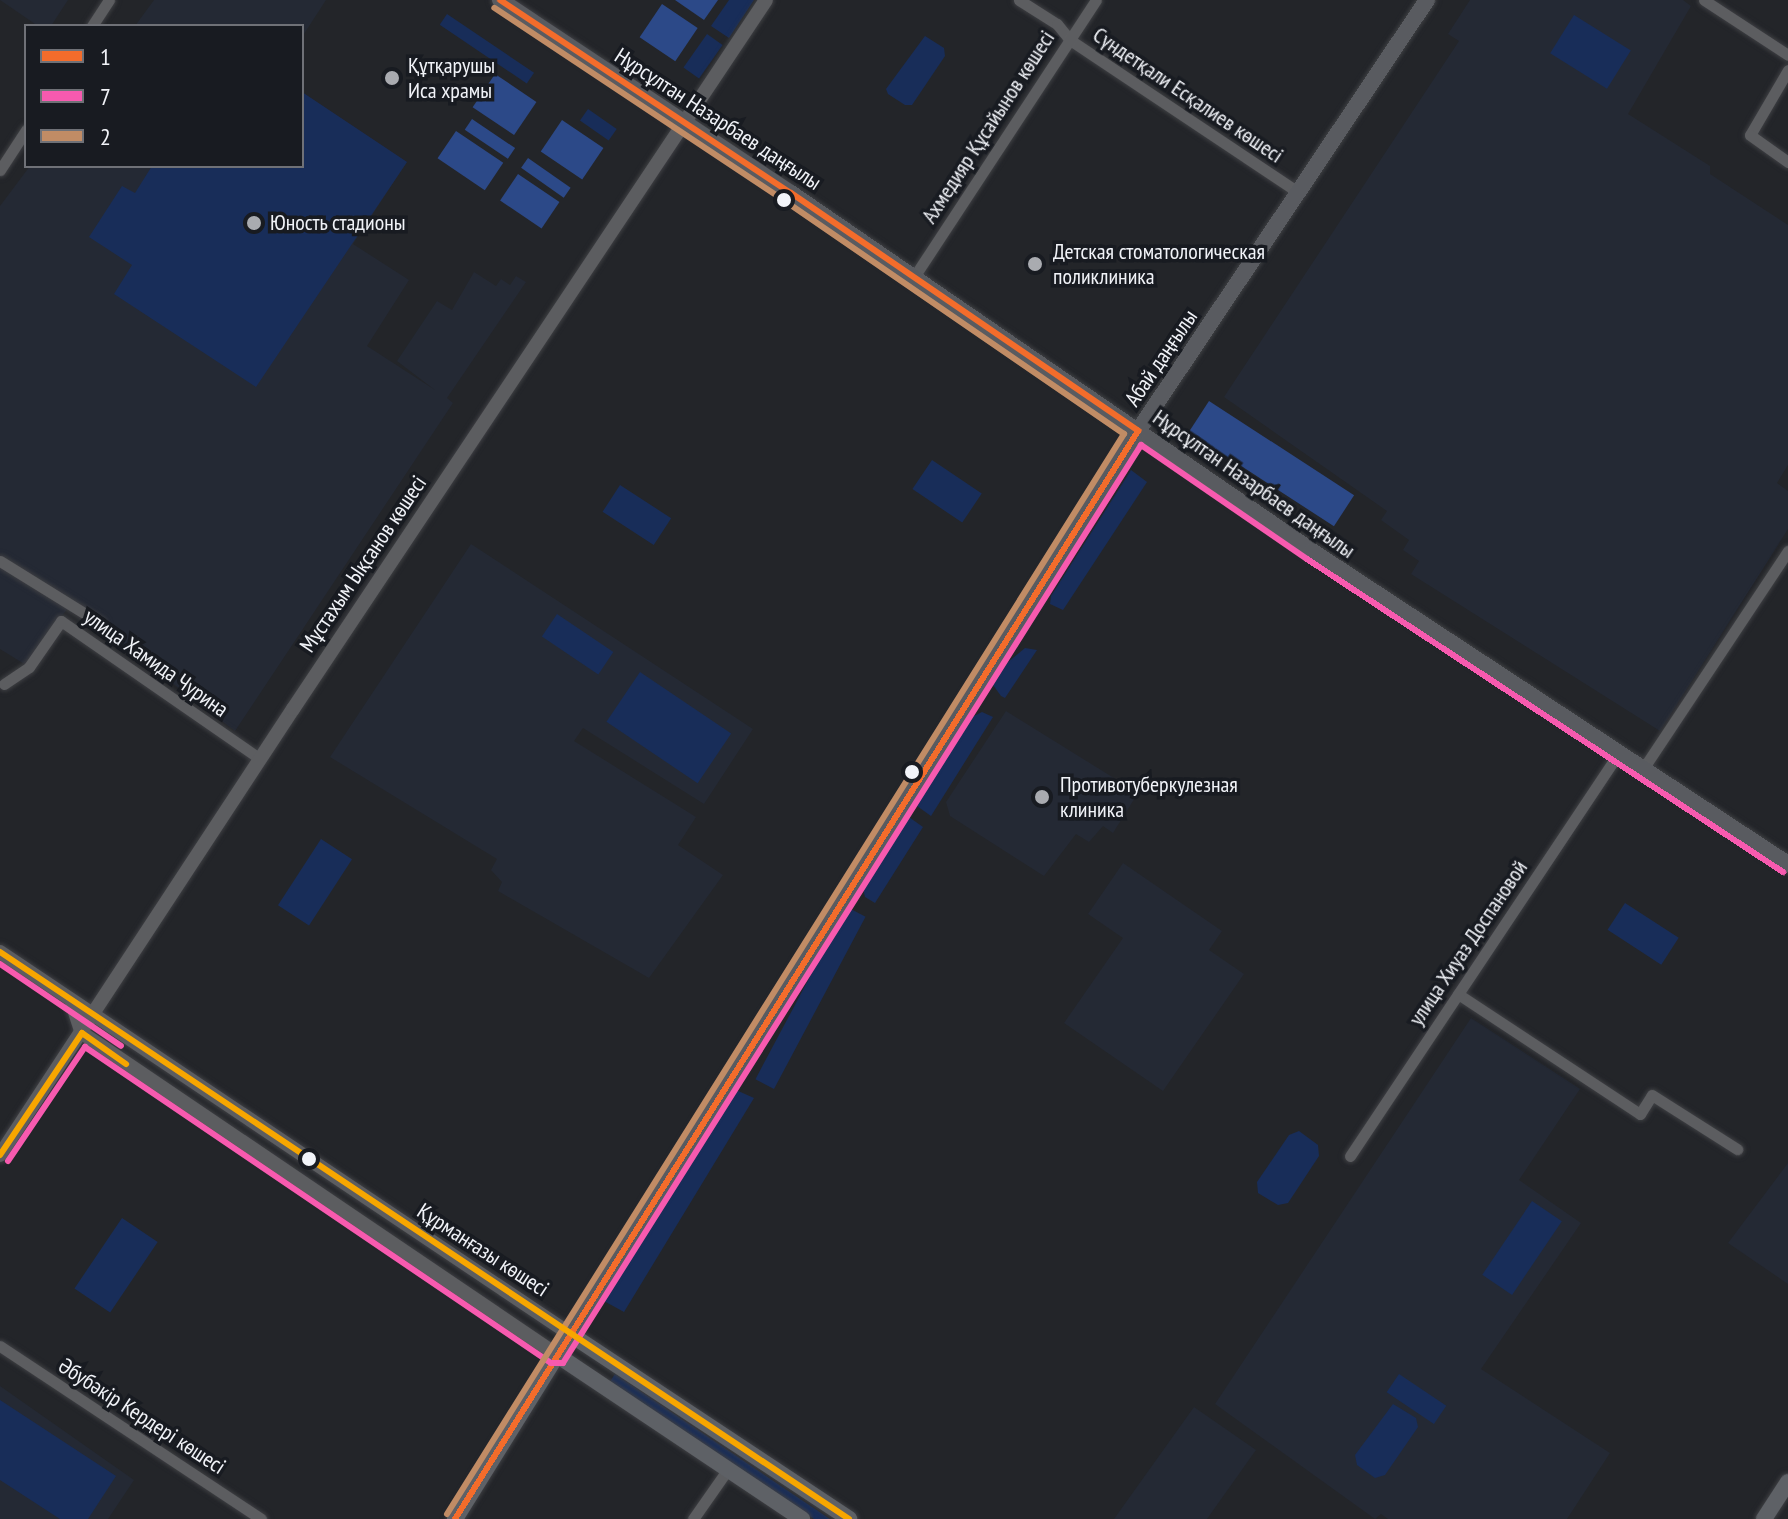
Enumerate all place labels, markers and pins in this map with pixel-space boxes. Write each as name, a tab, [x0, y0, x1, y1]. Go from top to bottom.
place label: Құтқарушы Иса храмы	[408, 52, 495, 104]
marker: Құтқарушы Иса храмы	[383, 69, 401, 87]
unlabelled marker	[776, 192, 792, 208]
place label: Юность стадионы	[270, 210, 406, 236]
marker: Юность стадионы	[245, 214, 263, 232]
place label: Детская стоматологическая поликлиника	[1053, 238, 1265, 290]
marker: Детская стоматологическая поликлиника	[1024, 253, 1046, 275]
unlabelled marker	[904, 764, 920, 780]
place label: Противотуберкулезная клиника	[1060, 771, 1238, 822]
marker: Противотуберкулезная клиника	[1031, 786, 1053, 808]
unlabelled marker	[301, 1151, 317, 1167]

